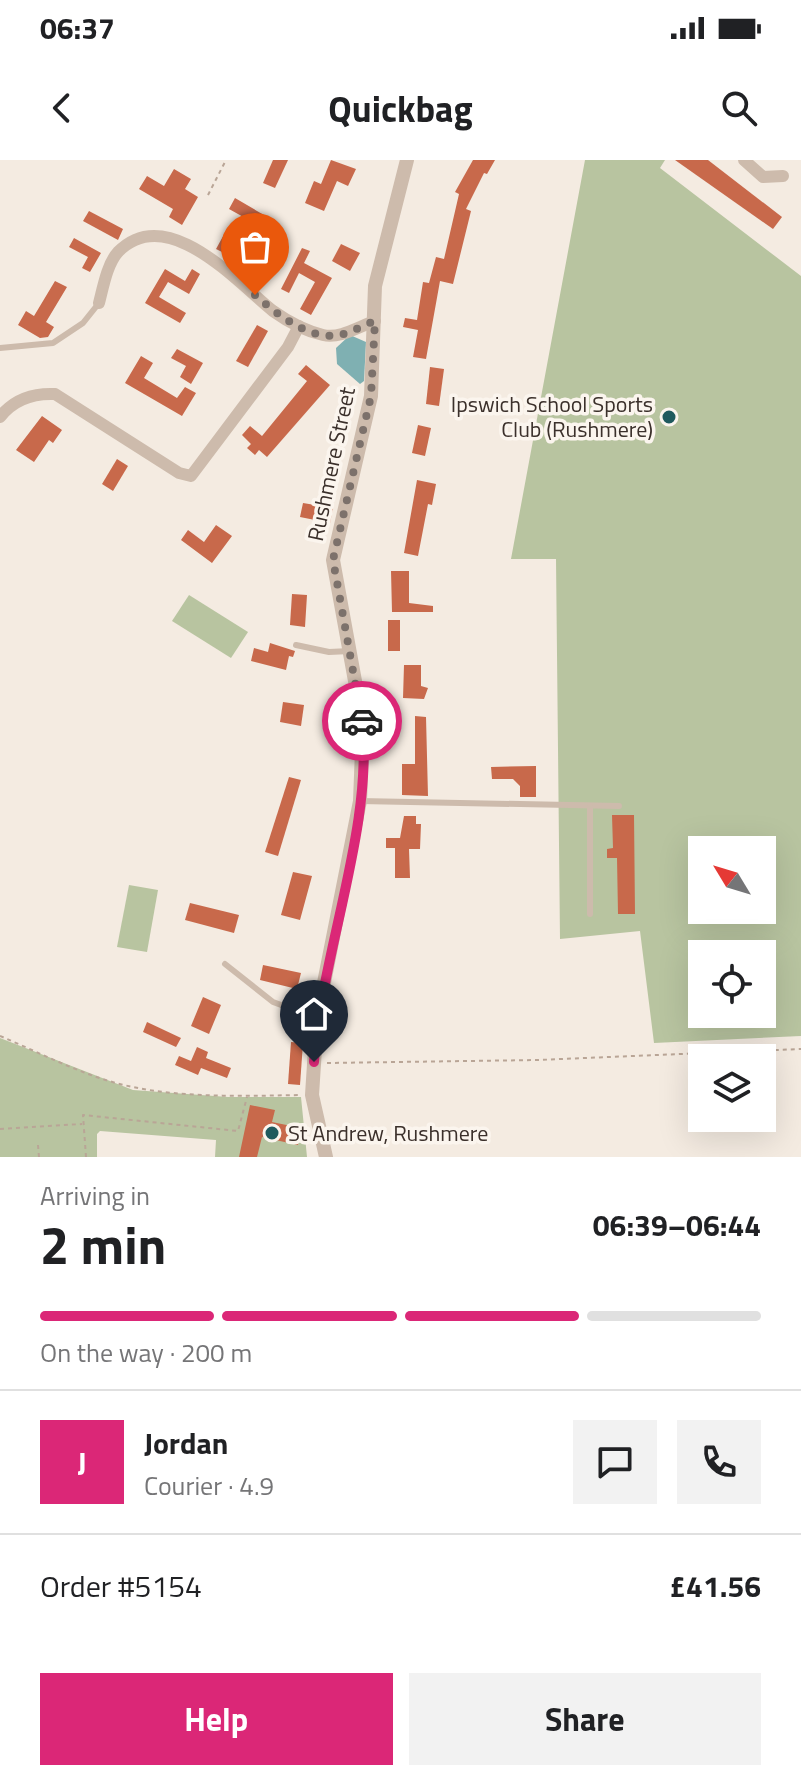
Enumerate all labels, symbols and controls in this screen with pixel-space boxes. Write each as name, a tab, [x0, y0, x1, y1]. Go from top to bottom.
text: 06:37	[40, 5, 115, 51]
text: Quickbag	[328, 81, 473, 136]
icon: back	[40, 86, 84, 130]
icon: search	[717, 86, 761, 130]
pin	[221, 213, 289, 295]
icon: bag	[233, 225, 277, 269]
street label: Rushmere Street	[298, 384, 364, 544]
place label: Ipswich School Sports Club (Rushmere)	[451, 387, 653, 446]
marker: Ipswich School Sports Club (Rushmere)	[660, 408, 678, 426]
courier	[322, 681, 402, 761]
icon: car	[340, 699, 384, 743]
north arrow	[688, 836, 776, 924]
map controls	[688, 836, 776, 1132]
button: locate	[688, 940, 776, 1028]
pin	[280, 980, 348, 1062]
icon: home	[292, 992, 336, 1036]
button: layers	[688, 1044, 776, 1132]
place label: St Andrew, Rushmere	[288, 1116, 488, 1150]
marker: St Andrew, Rushmere	[263, 1124, 281, 1142]
text: Arriving in	[40, 1176, 150, 1215]
text: 06:39–06:44	[593, 1202, 761, 1248]
text: 2 min	[40, 1205, 166, 1284]
text: On the way · 200 m	[40, 1333, 252, 1372]
text: Jordan	[144, 1420, 228, 1466]
button: chat	[573, 1420, 657, 1504]
button: phone	[677, 1420, 761, 1504]
text: J	[77, 1439, 87, 1485]
text: Courier · 4.9	[144, 1466, 274, 1505]
text: Order #5154	[40, 1563, 202, 1609]
text: £41.56	[669, 1563, 761, 1609]
button: Help	[40, 1673, 393, 1765]
button: Share	[409, 1673, 761, 1765]

